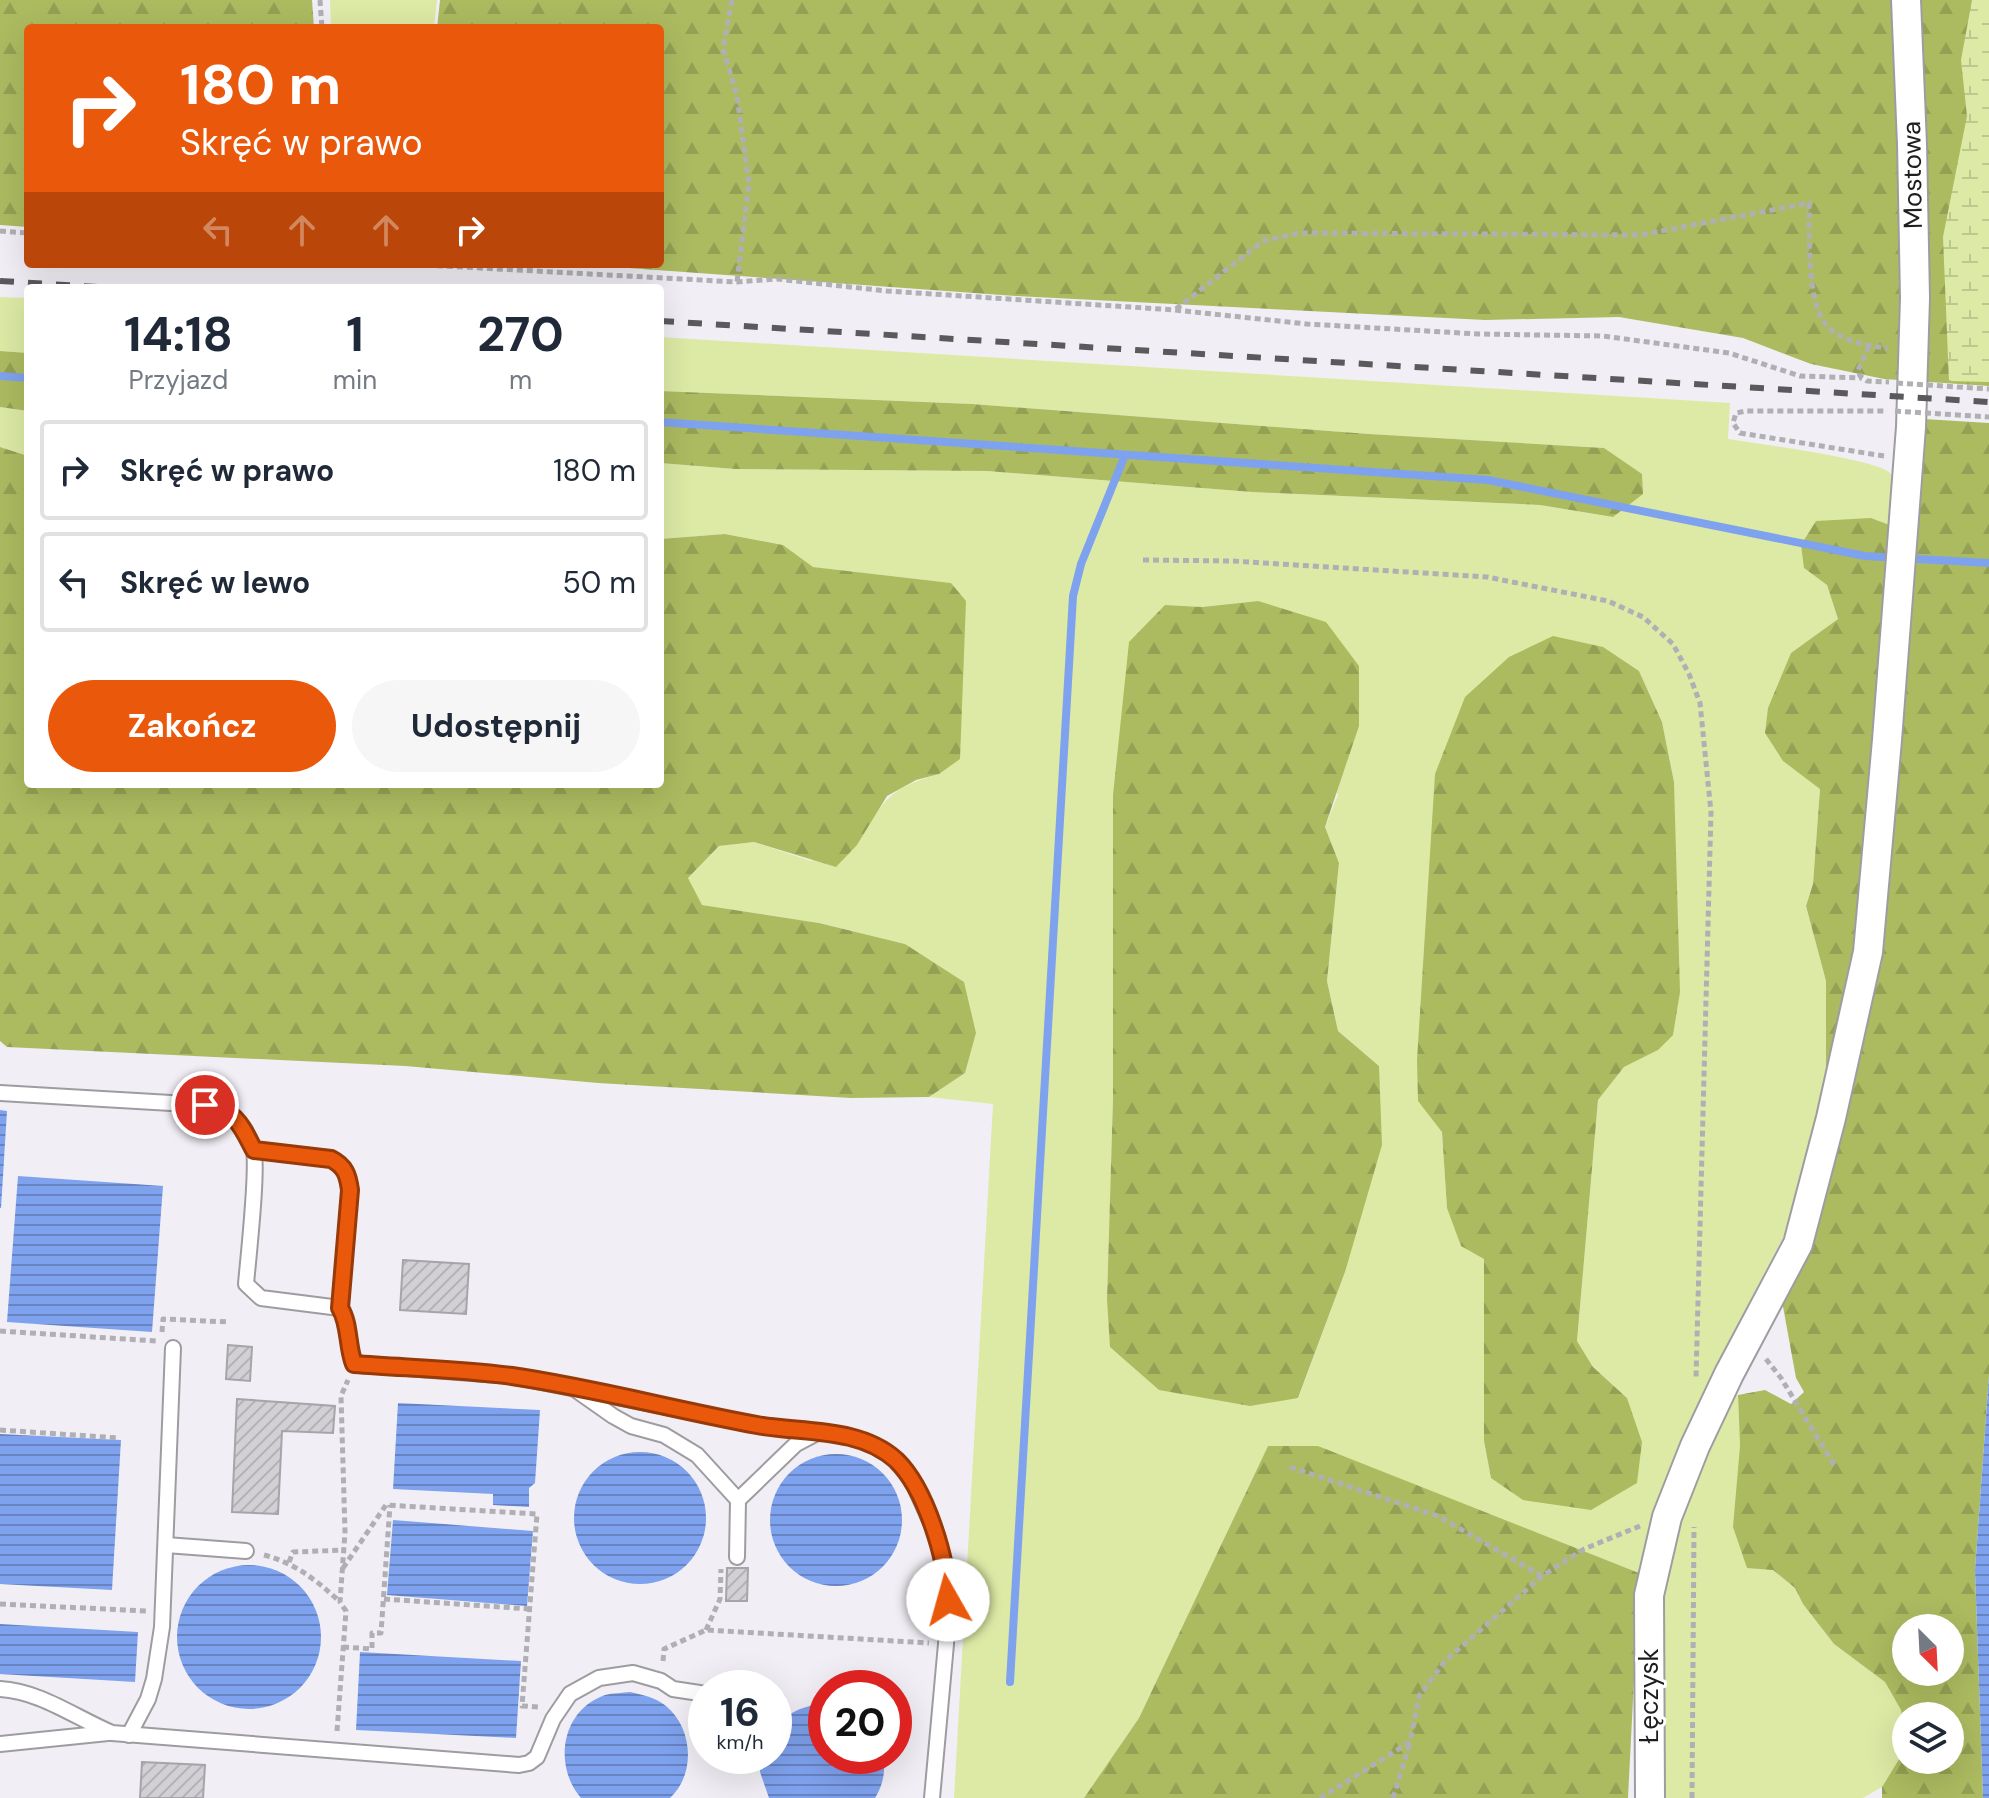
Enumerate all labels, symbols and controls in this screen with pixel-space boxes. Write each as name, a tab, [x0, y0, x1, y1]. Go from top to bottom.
text: 180 m	[180, 48, 341, 121]
icon: right	[48, 56, 152, 160]
text: Skręć w prawo	[180, 119, 423, 166]
street label: Mostowa	[1894, 121, 1930, 229]
icon: left	[196, 208, 240, 252]
icon: ahead	[280, 208, 324, 252]
icon: ahead	[364, 208, 408, 252]
icon: right	[448, 208, 492, 252]
text: 14:18	[124, 303, 233, 366]
text: 1	[346, 303, 364, 366]
text: 270	[477, 303, 564, 366]
text: Przyjazd	[129, 363, 228, 397]
text: min	[333, 363, 377, 397]
text: m	[509, 363, 532, 397]
icon: right	[52, 448, 96, 492]
text: Skręć w prawo	[120, 451, 334, 490]
text: 180 m	[553, 451, 636, 490]
icon: left	[52, 560, 96, 604]
text: Skręć w lewo	[120, 563, 310, 602]
text: 50 m	[562, 563, 636, 602]
button: Zakończ	[48, 680, 336, 772]
button: Udostępnij	[352, 680, 640, 772]
pin	[171, 1071, 239, 1139]
icon: arrive	[183, 1083, 227, 1127]
position arrow	[906, 1558, 990, 1642]
north arrow	[1892, 1614, 1964, 1686]
map controls	[1892, 1614, 1964, 1774]
street label: Łęczysk	[1632, 1648, 1666, 1744]
speed limit sign: 20	[808, 1670, 912, 1774]
text: 16	[720, 1686, 760, 1738]
button: layers	[1892, 1702, 1964, 1774]
text: km/h	[716, 1729, 764, 1755]

